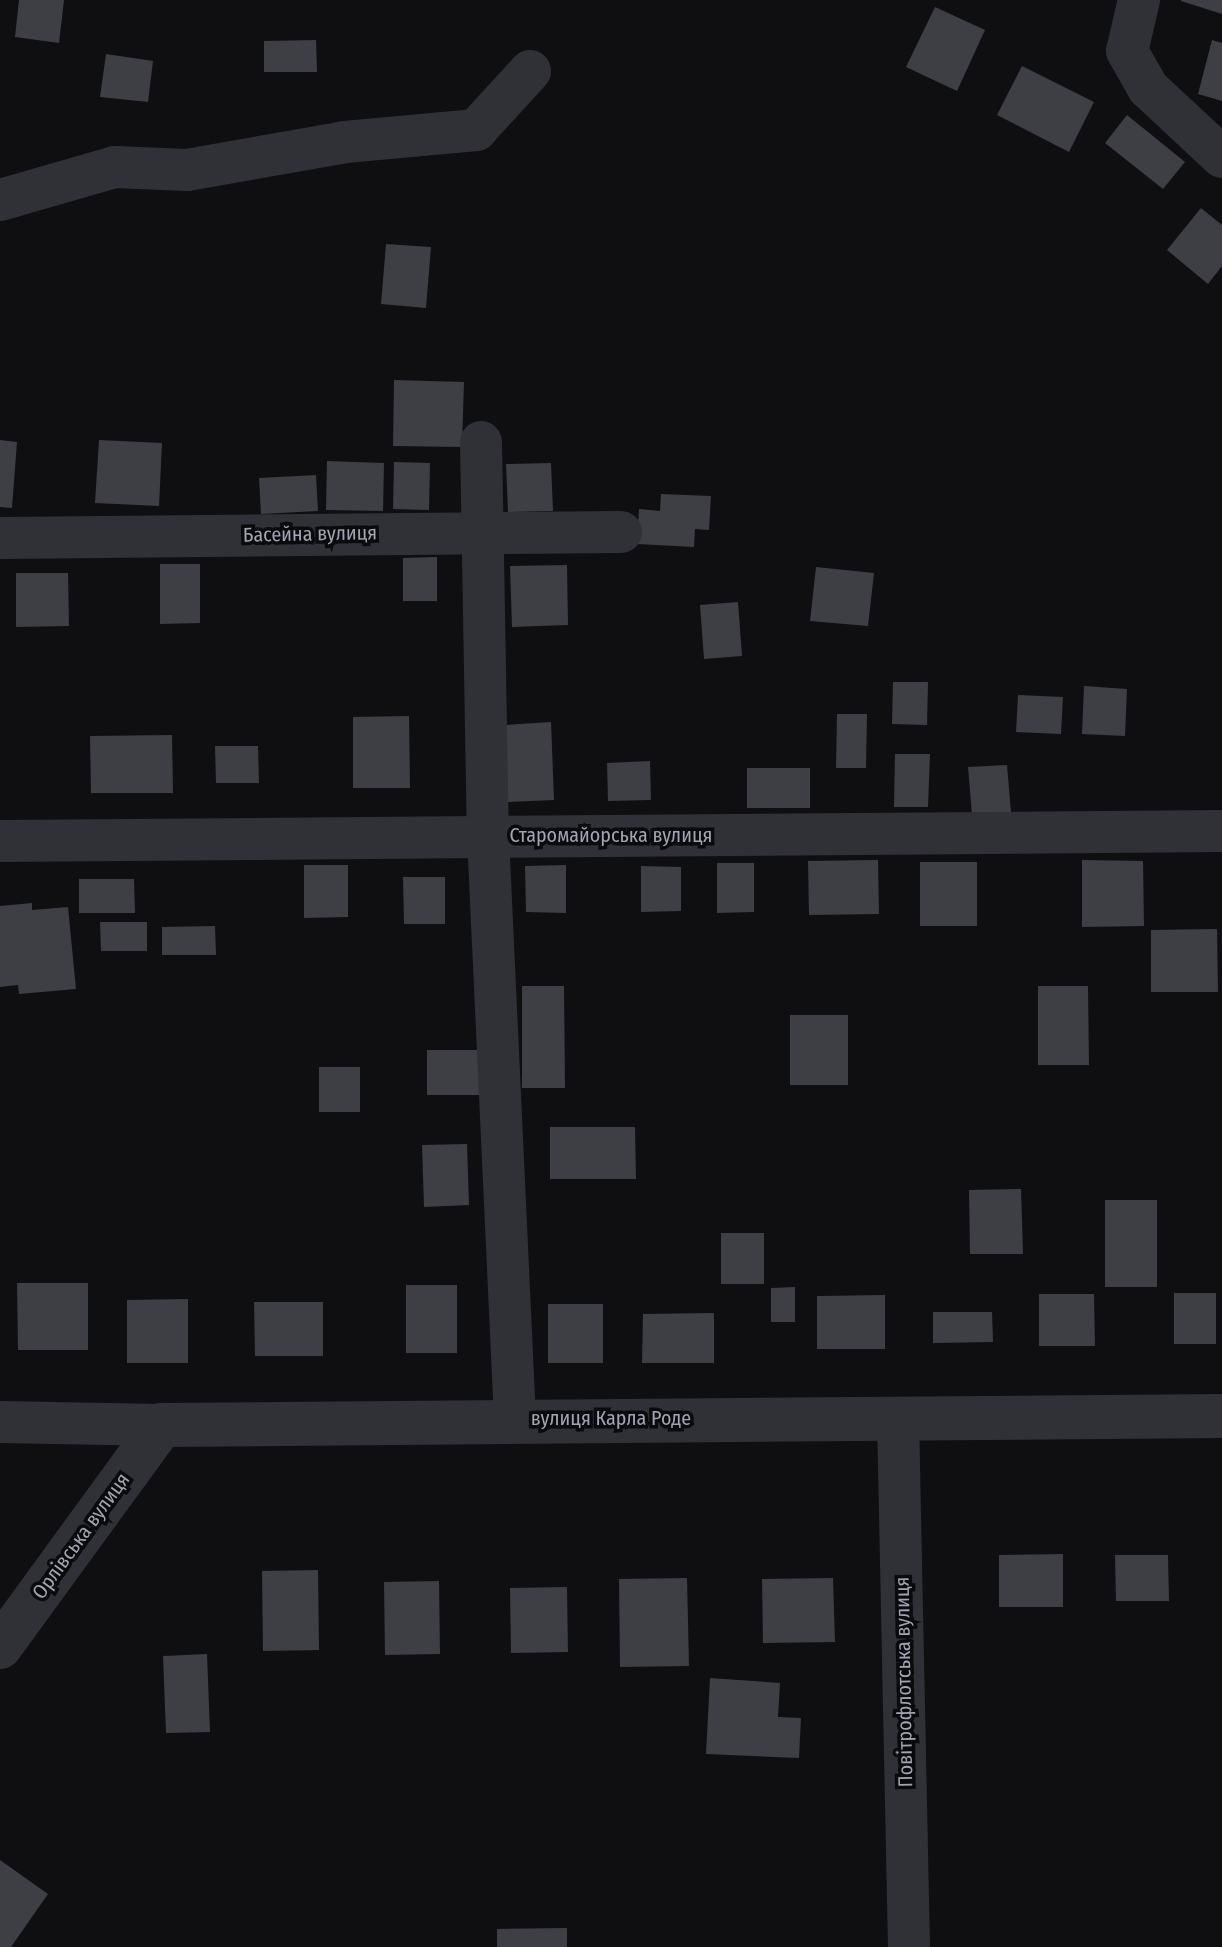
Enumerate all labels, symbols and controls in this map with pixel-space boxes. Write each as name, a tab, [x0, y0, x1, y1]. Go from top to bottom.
street label: Басейна вулиця	[243, 521, 377, 547]
street label: Старомайорська вулиця	[510, 823, 712, 847]
street label: вулиця Карла Роде	[531, 1406, 691, 1430]
street label: Орлівська вулиця	[27, 1468, 135, 1604]
street label: Повітрофлотська вулиця	[890, 1576, 918, 1788]

